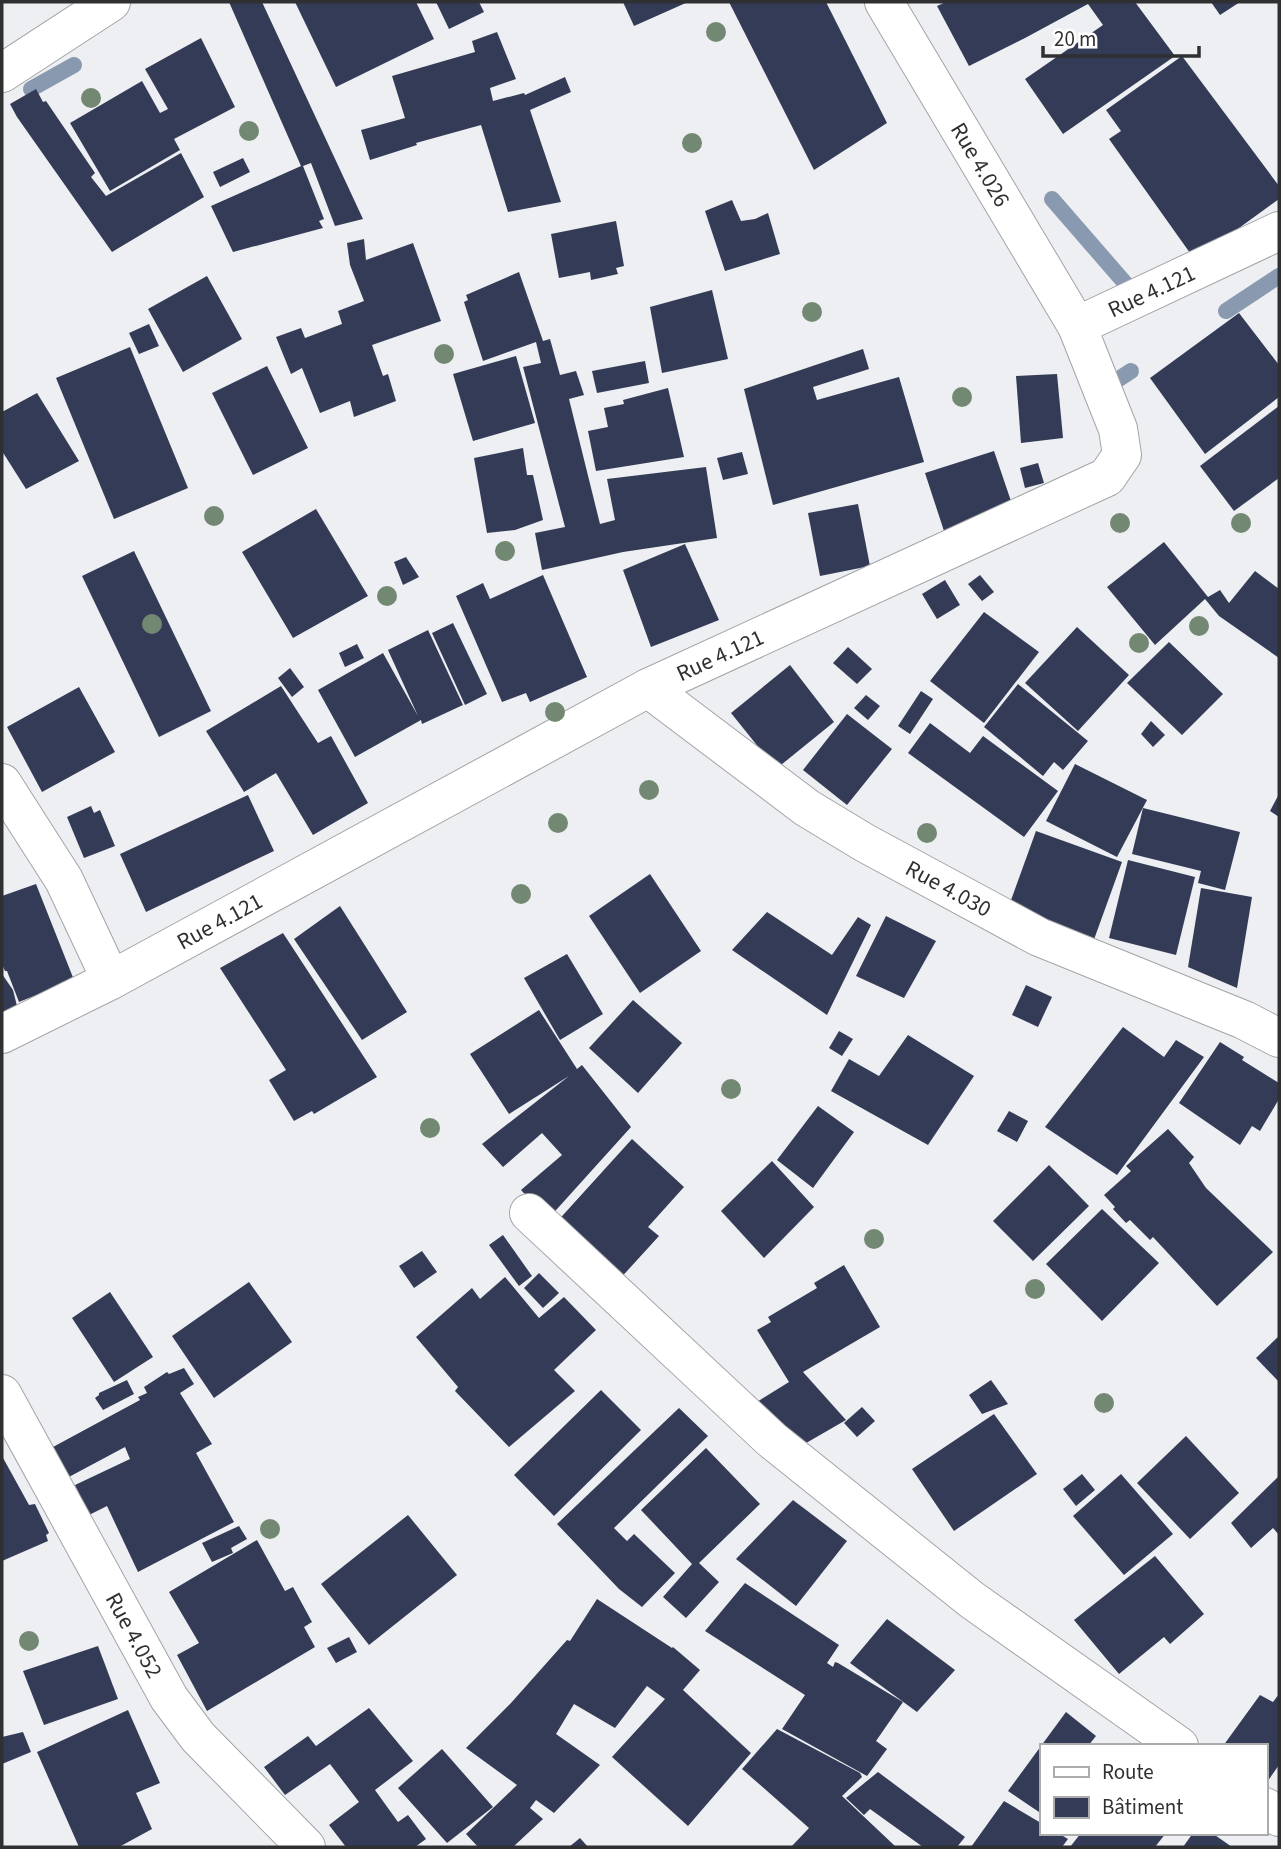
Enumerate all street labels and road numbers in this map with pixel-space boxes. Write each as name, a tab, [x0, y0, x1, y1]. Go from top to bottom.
street label: Rue 4.026	[943, 116, 1019, 213]
street label: Rue 4.121	[1102, 256, 1200, 326]
street label: Rue 4.121	[671, 621, 769, 689]
street label: Rue 4.030	[900, 852, 997, 925]
street label: Rue 4.121	[171, 884, 268, 958]
street label: Rue 4.052	[98, 1586, 171, 1684]

